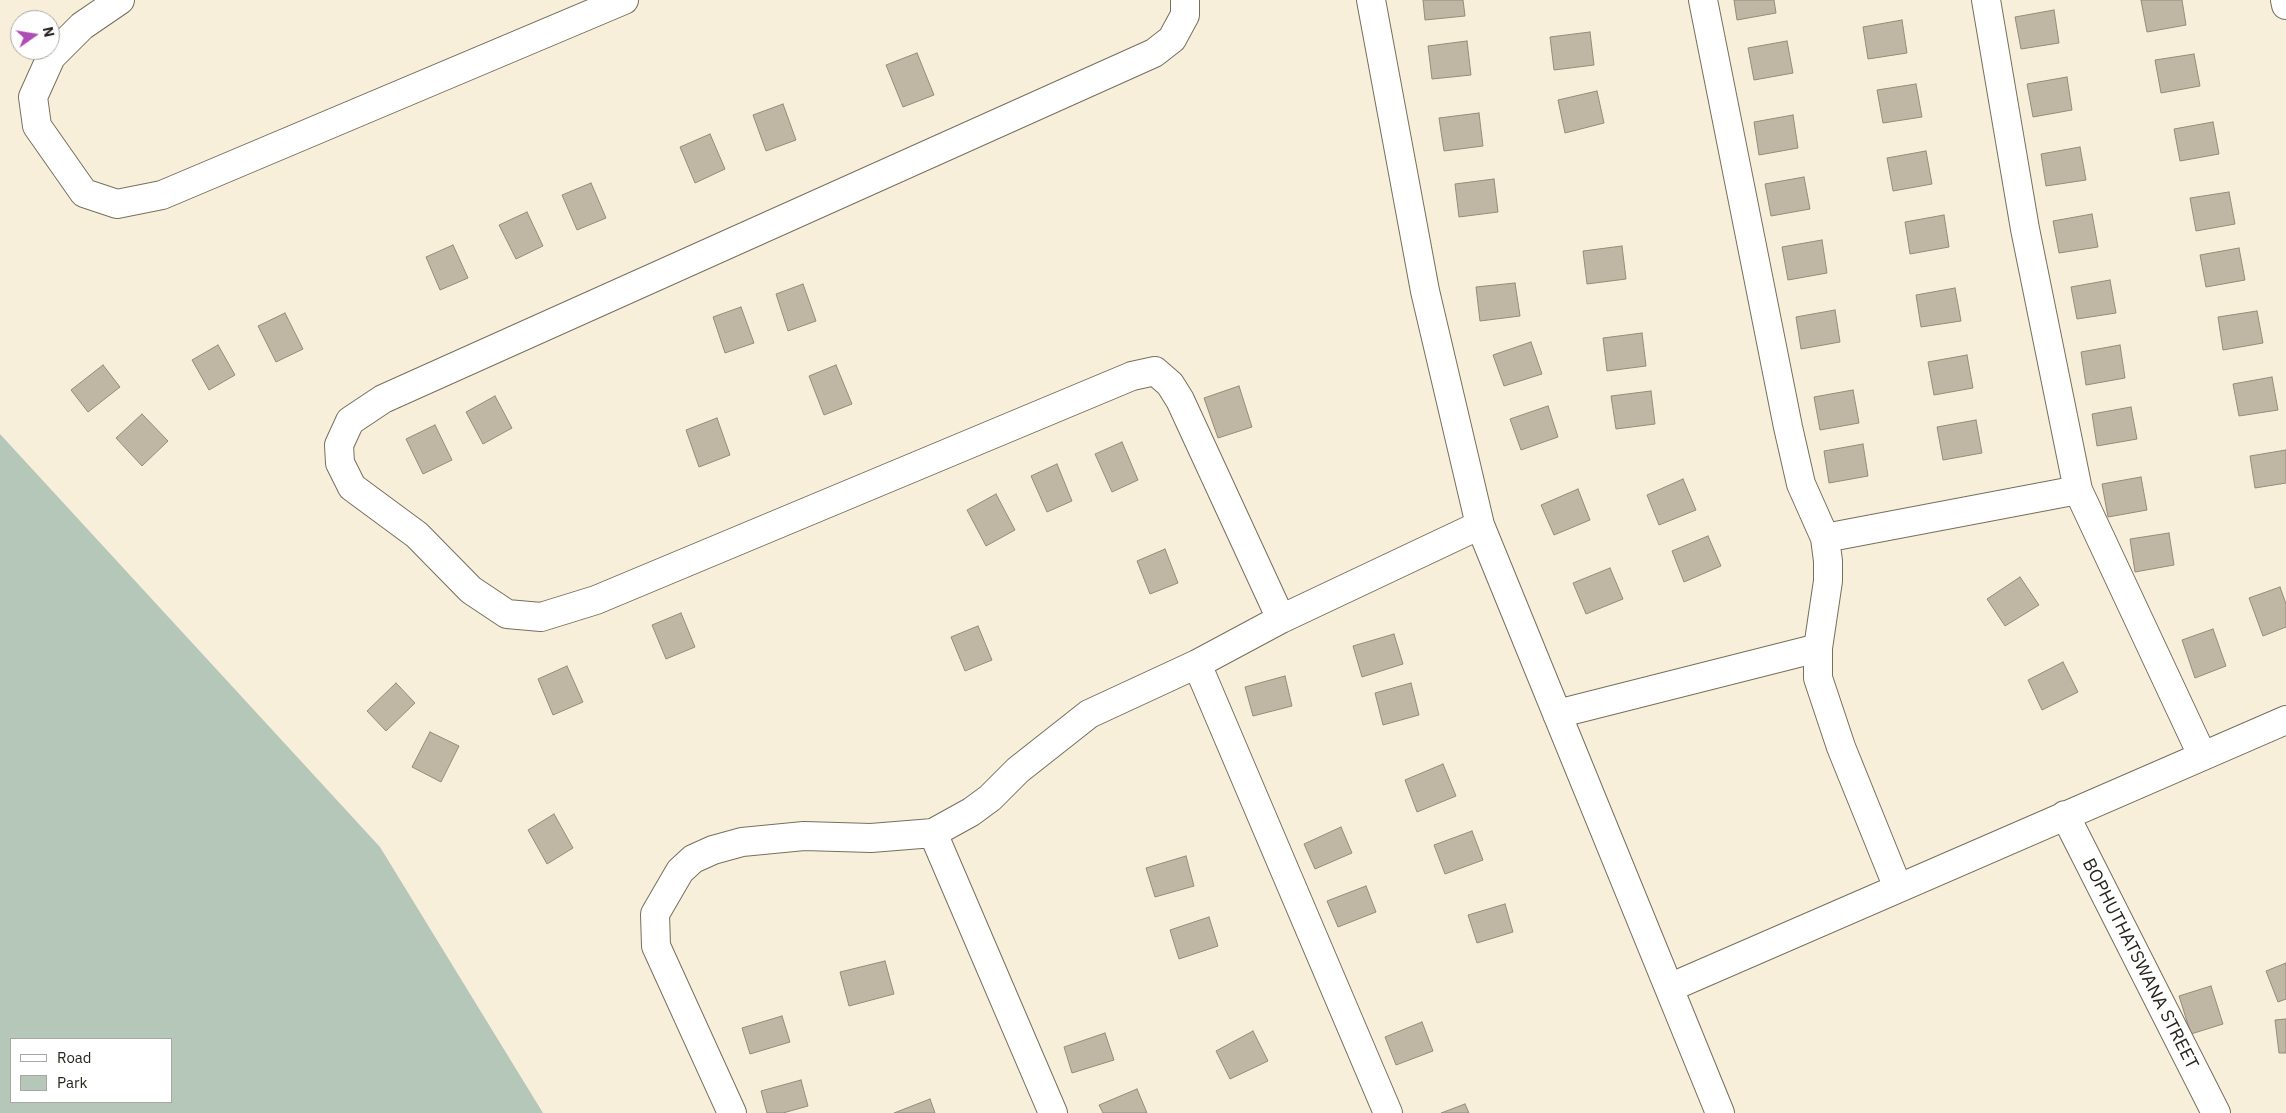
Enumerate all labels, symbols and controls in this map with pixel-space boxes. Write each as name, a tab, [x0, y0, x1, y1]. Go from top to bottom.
north arrow	[10, 10, 60, 60]
text: N	[39, 25, 59, 39]
street label: BOPHUTHATSWANA STREET	[2077, 855, 2203, 1073]
legend	[10, 1038, 172, 1103]
text: Road	[57, 1048, 92, 1067]
text: Park	[57, 1073, 87, 1092]

